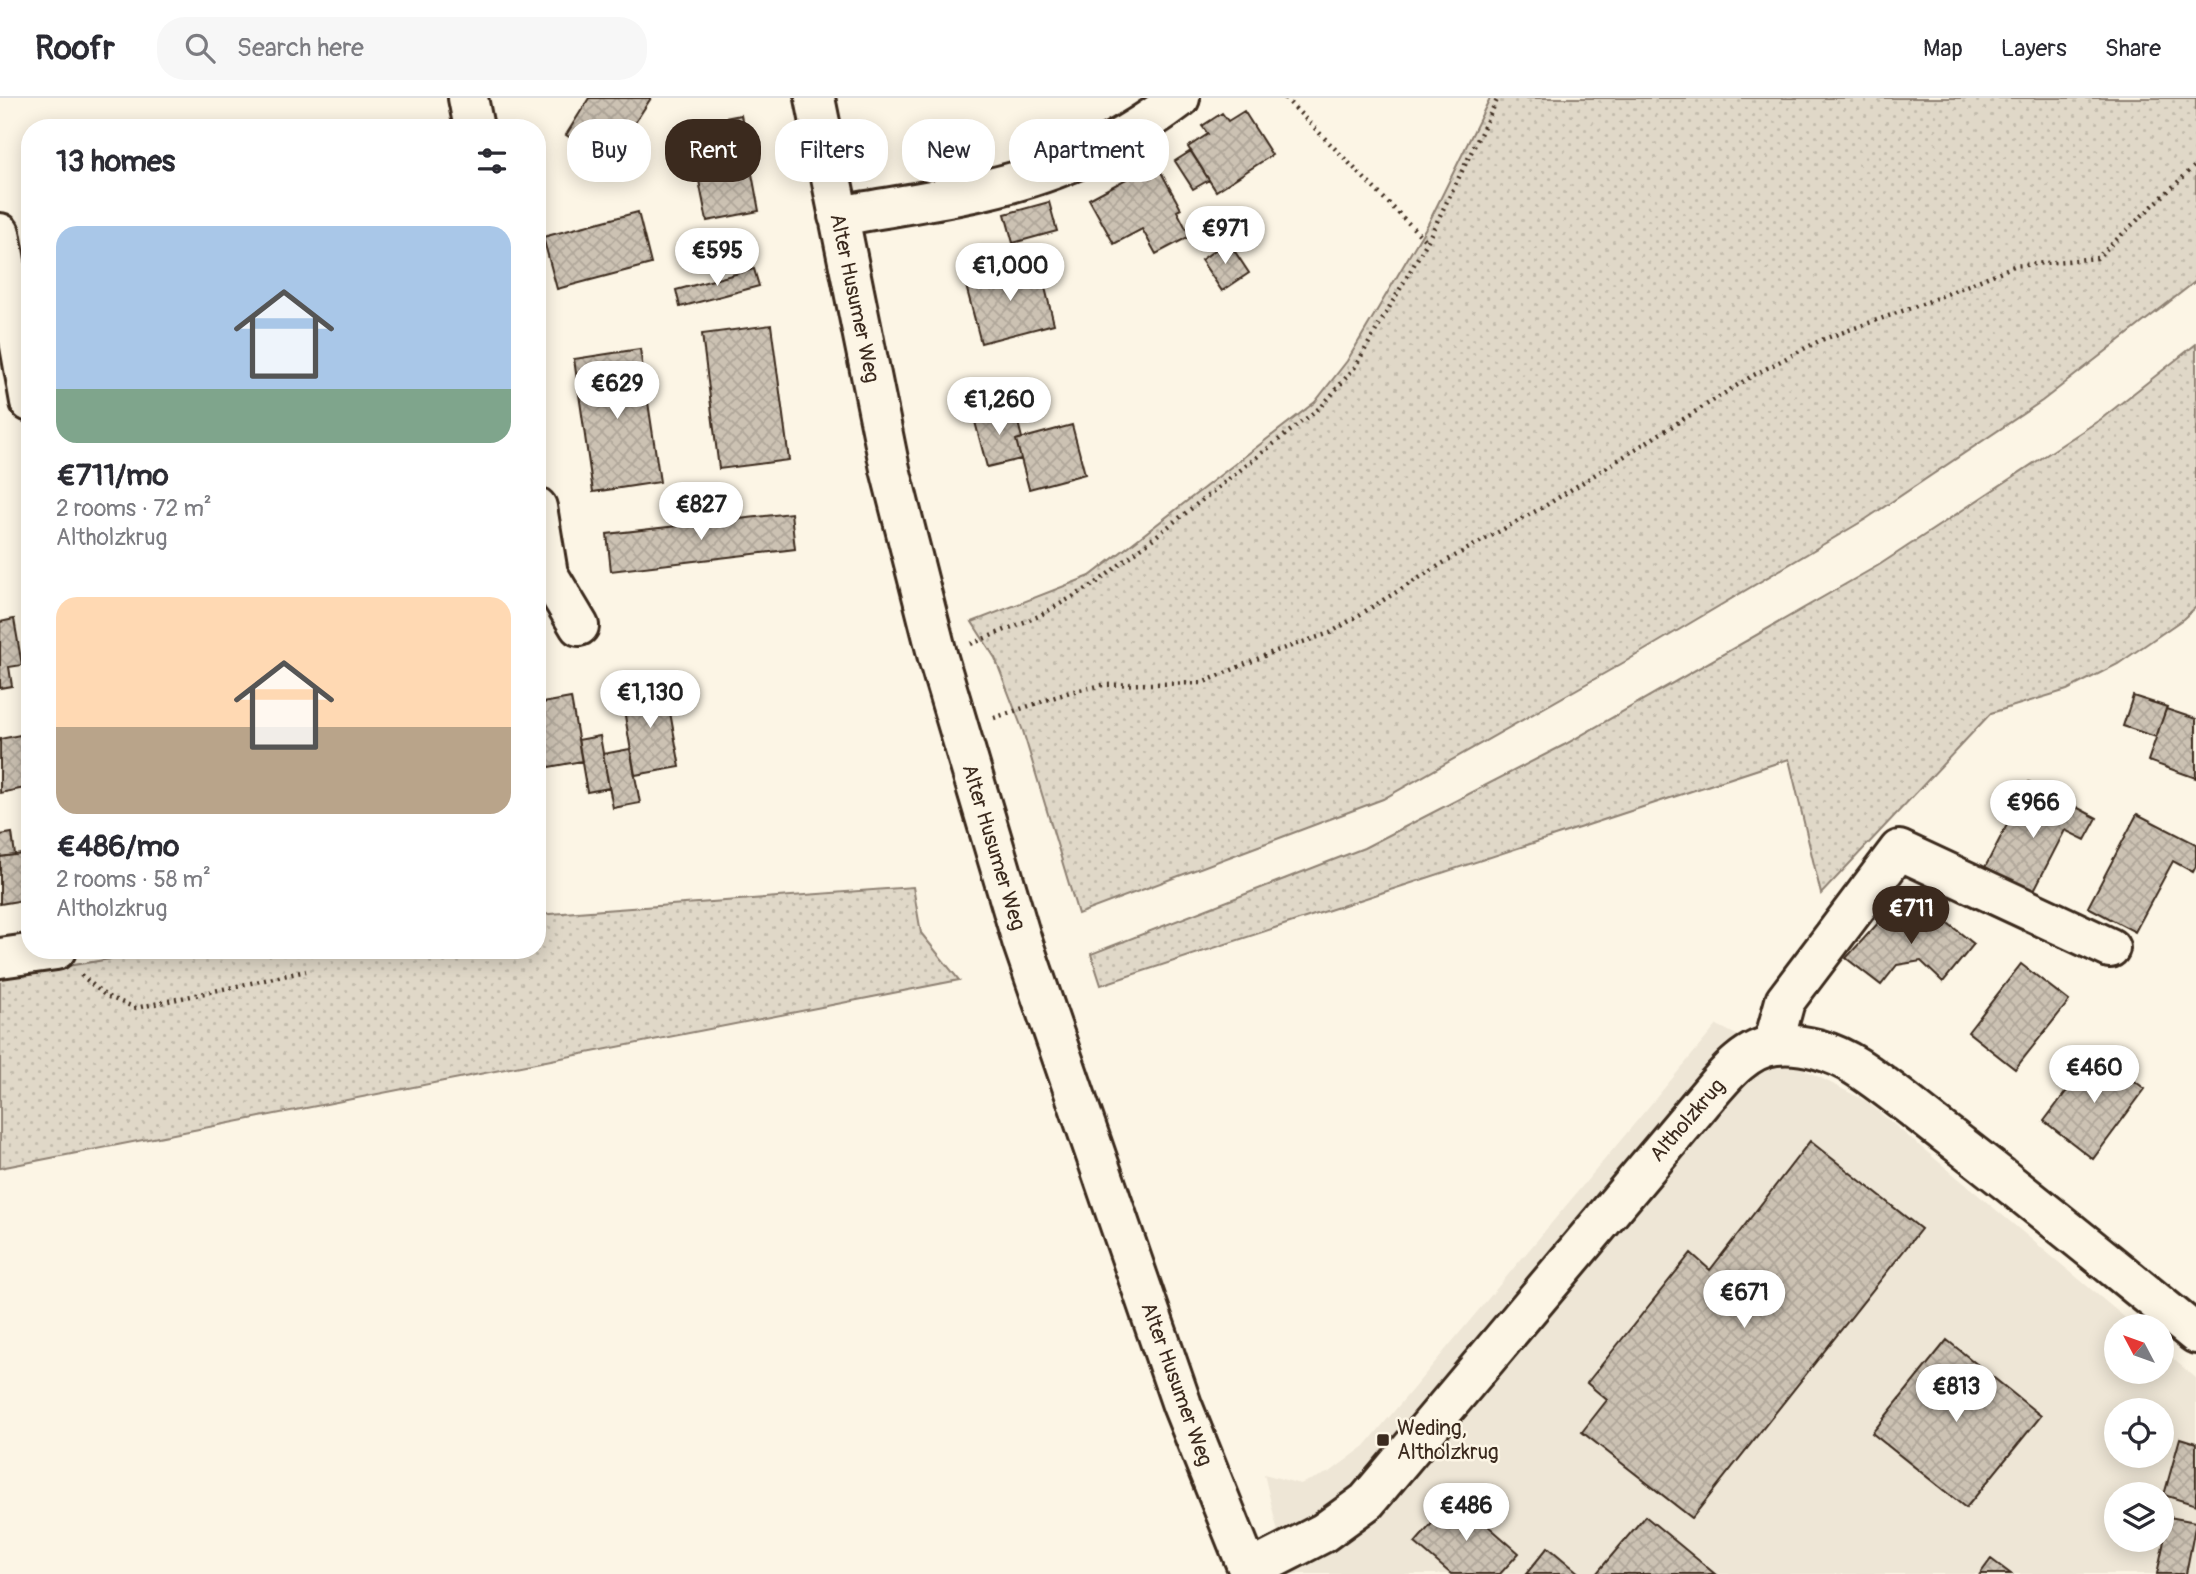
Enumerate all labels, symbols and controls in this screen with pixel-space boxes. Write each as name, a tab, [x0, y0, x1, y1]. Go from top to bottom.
search box	[157, 17, 647, 80]
text: Roofr	[35, 28, 115, 69]
icon: search	[181, 29, 219, 67]
text: Search here	[237, 32, 364, 64]
text: Map	[1923, 34, 1963, 63]
text: Layers	[2001, 34, 2067, 63]
text: Share	[2105, 34, 2161, 63]
chip: Buy	[567, 119, 651, 182]
chip: Rent	[665, 119, 761, 182]
chip: Filters	[775, 119, 888, 182]
chip: New	[902, 119, 995, 182]
chip: Apartment	[1009, 119, 1169, 182]
icon: filters	[473, 142, 511, 180]
text: 13 homes	[56, 143, 175, 180]
pin: €971	[1184, 206, 1266, 266]
street label: Alter Husumer Weg	[823, 211, 886, 385]
text: €971	[1201, 214, 1249, 243]
pin: €595	[676, 228, 758, 288]
text: €595	[691, 236, 743, 265]
pin: €1,000	[953, 244, 1067, 303]
text: €1,000	[971, 251, 1049, 280]
icon: home	[221, 271, 347, 397]
pin: €629	[576, 362, 658, 421]
text: €629	[590, 369, 644, 398]
pin: €1,260	[942, 378, 1056, 437]
text: €1,260	[963, 385, 1035, 414]
text: €711/mo	[56, 457, 169, 494]
pin: €827	[660, 482, 742, 542]
text: €827	[675, 490, 727, 519]
text: 2 rooms · 72 m²	[56, 494, 212, 523]
text: Altholzkrug	[56, 523, 167, 552]
icon: home	[221, 642, 347, 768]
pin: €1,130	[593, 670, 707, 730]
text: €1,130	[616, 678, 684, 707]
street label: Alter Husumer Weg	[955, 761, 1032, 933]
pin: €966	[1992, 780, 2074, 840]
text: €966	[2006, 788, 2060, 817]
text: €486/mo	[56, 828, 179, 865]
text: 2 rooms · 58 m²	[56, 865, 211, 894]
pin: €711	[1870, 886, 1952, 946]
text: Altholzkrug	[56, 894, 167, 923]
text: €711	[1888, 894, 1934, 923]
pin: €460	[2053, 1046, 2135, 1105]
text: €460	[2065, 1053, 2123, 1082]
street label: Altholzkrug	[1644, 1073, 1731, 1168]
pin: €671	[1703, 1270, 1785, 1330]
text: €671	[1719, 1278, 1769, 1307]
street label: Alter Husumer Weg	[1134, 1299, 1219, 1470]
north arrow	[2104, 1314, 2174, 1384]
map controls	[2104, 1314, 2174, 1552]
pin: €813	[1915, 1364, 1997, 1424]
text: €813	[1932, 1372, 1980, 1401]
button: locate	[2104, 1398, 2174, 1468]
place label: Weding, Altholzkrug	[1397, 1415, 1499, 1466]
marker: Weding, Altholzkrug	[1375, 1432, 1391, 1448]
button: layers	[2104, 1482, 2174, 1552]
pin: €486	[1425, 1484, 1507, 1543]
text: €486	[1439, 1491, 1493, 1520]

